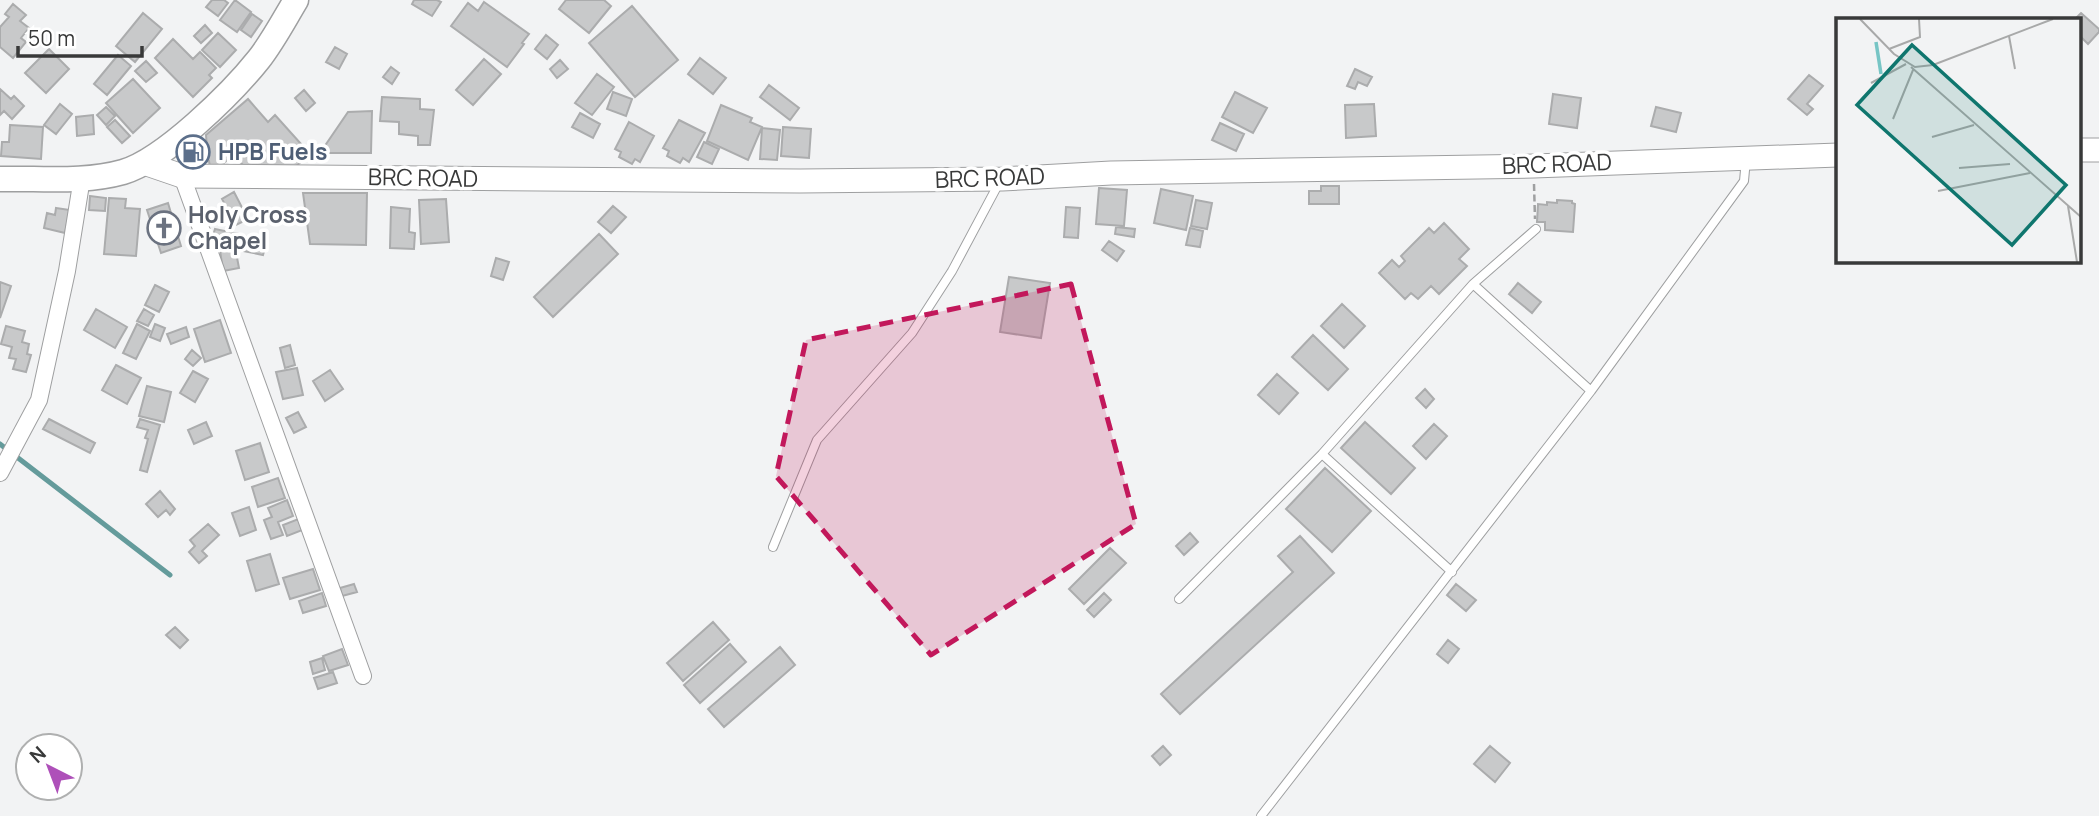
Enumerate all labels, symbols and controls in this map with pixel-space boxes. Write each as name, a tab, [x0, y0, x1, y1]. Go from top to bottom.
scale bar	[18, 14, 142, 58]
inset map	[1836, 18, 2082, 262]
text: 50 m	[28, 24, 75, 52]
fuel station icon: HPB Fuels	[174, 133, 212, 171]
place label: HPB Fuels	[218, 135, 328, 167]
street label: BRC ROAD	[1501, 145, 1613, 181]
street label: BRC ROAD	[934, 159, 1046, 195]
street label: BRC ROAD	[368, 160, 478, 194]
place label: Holy Cross Chapel	[188, 198, 308, 256]
church icon: Holy Cross Chapel	[145, 209, 183, 247]
north arrow	[14, 732, 84, 802]
text: N	[24, 740, 51, 769]

